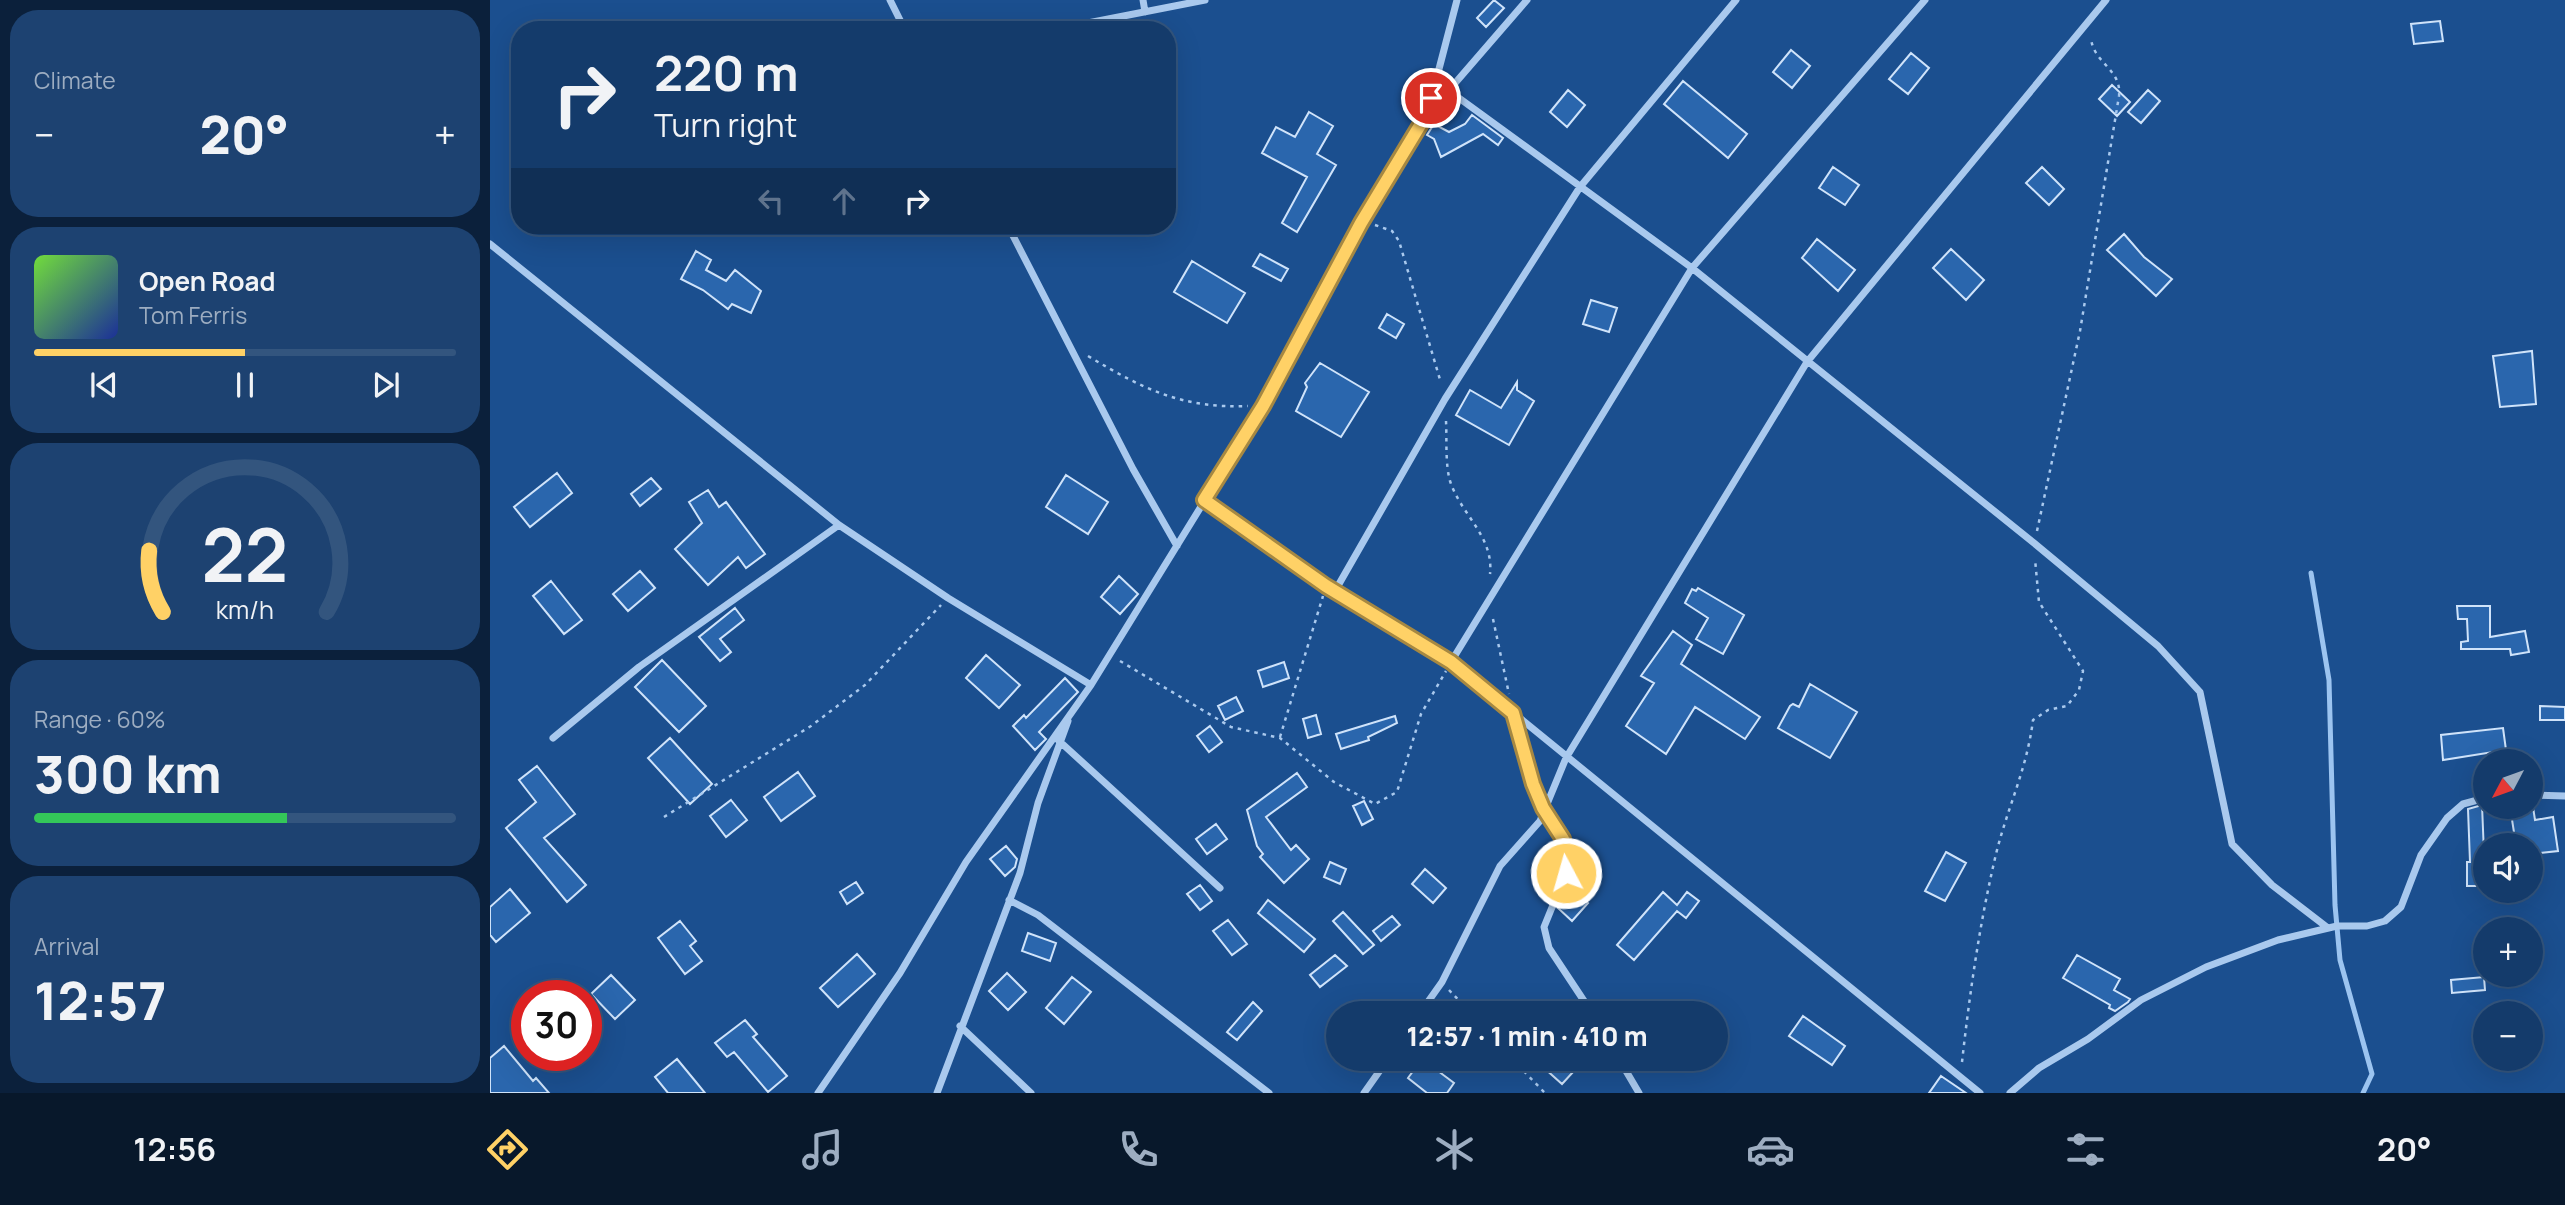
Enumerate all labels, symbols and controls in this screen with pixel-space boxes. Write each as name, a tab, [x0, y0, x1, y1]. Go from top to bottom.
text: 220 m	[654, 39, 798, 106]
icon: right	[539, 49, 630, 140]
text: Climate	[34, 64, 116, 96]
pin	[1401, 68, 1461, 128]
icon: arrive	[1412, 79, 1450, 117]
text: 20°	[199, 99, 289, 170]
text: Turn right	[654, 103, 797, 147]
text: −	[34, 108, 55, 160]
text: +	[434, 108, 456, 160]
icon: left	[752, 182, 790, 220]
icon: ahead	[825, 182, 863, 220]
icon: right	[898, 182, 936, 220]
text: Open Road	[139, 263, 275, 299]
text: Tom Ferris	[139, 299, 247, 331]
icon: previous	[85, 366, 123, 404]
icon: pause	[226, 366, 264, 404]
icon: next	[367, 366, 405, 404]
text: 22	[202, 505, 288, 605]
text: km/h	[216, 592, 274, 627]
text: Range · 60%	[34, 703, 165, 735]
text: 300 km	[34, 738, 222, 809]
north arrow	[2473, 749, 2543, 819]
map controls	[2473, 749, 2543, 1071]
button: sound	[2473, 833, 2543, 903]
position arrow	[1529, 836, 1603, 910]
button: +	[2473, 917, 2543, 987]
text: Arrival	[34, 930, 100, 962]
text: 12:57	[34, 965, 167, 1036]
speed limit sign: 30	[511, 980, 602, 1071]
button: −	[2473, 1001, 2543, 1071]
text: 12:57 · 1 min · 410 m	[1407, 1018, 1648, 1054]
icon: directions	[483, 1125, 532, 1174]
icon: music	[798, 1125, 847, 1174]
icon: phone	[1114, 1125, 1163, 1174]
icon: climate	[1430, 1125, 1479, 1174]
icon: car	[1746, 1125, 1795, 1174]
icon: filters	[2061, 1125, 2110, 1174]
text: 12:56	[133, 1127, 216, 1171]
text: 20°	[2377, 1127, 2432, 1171]

